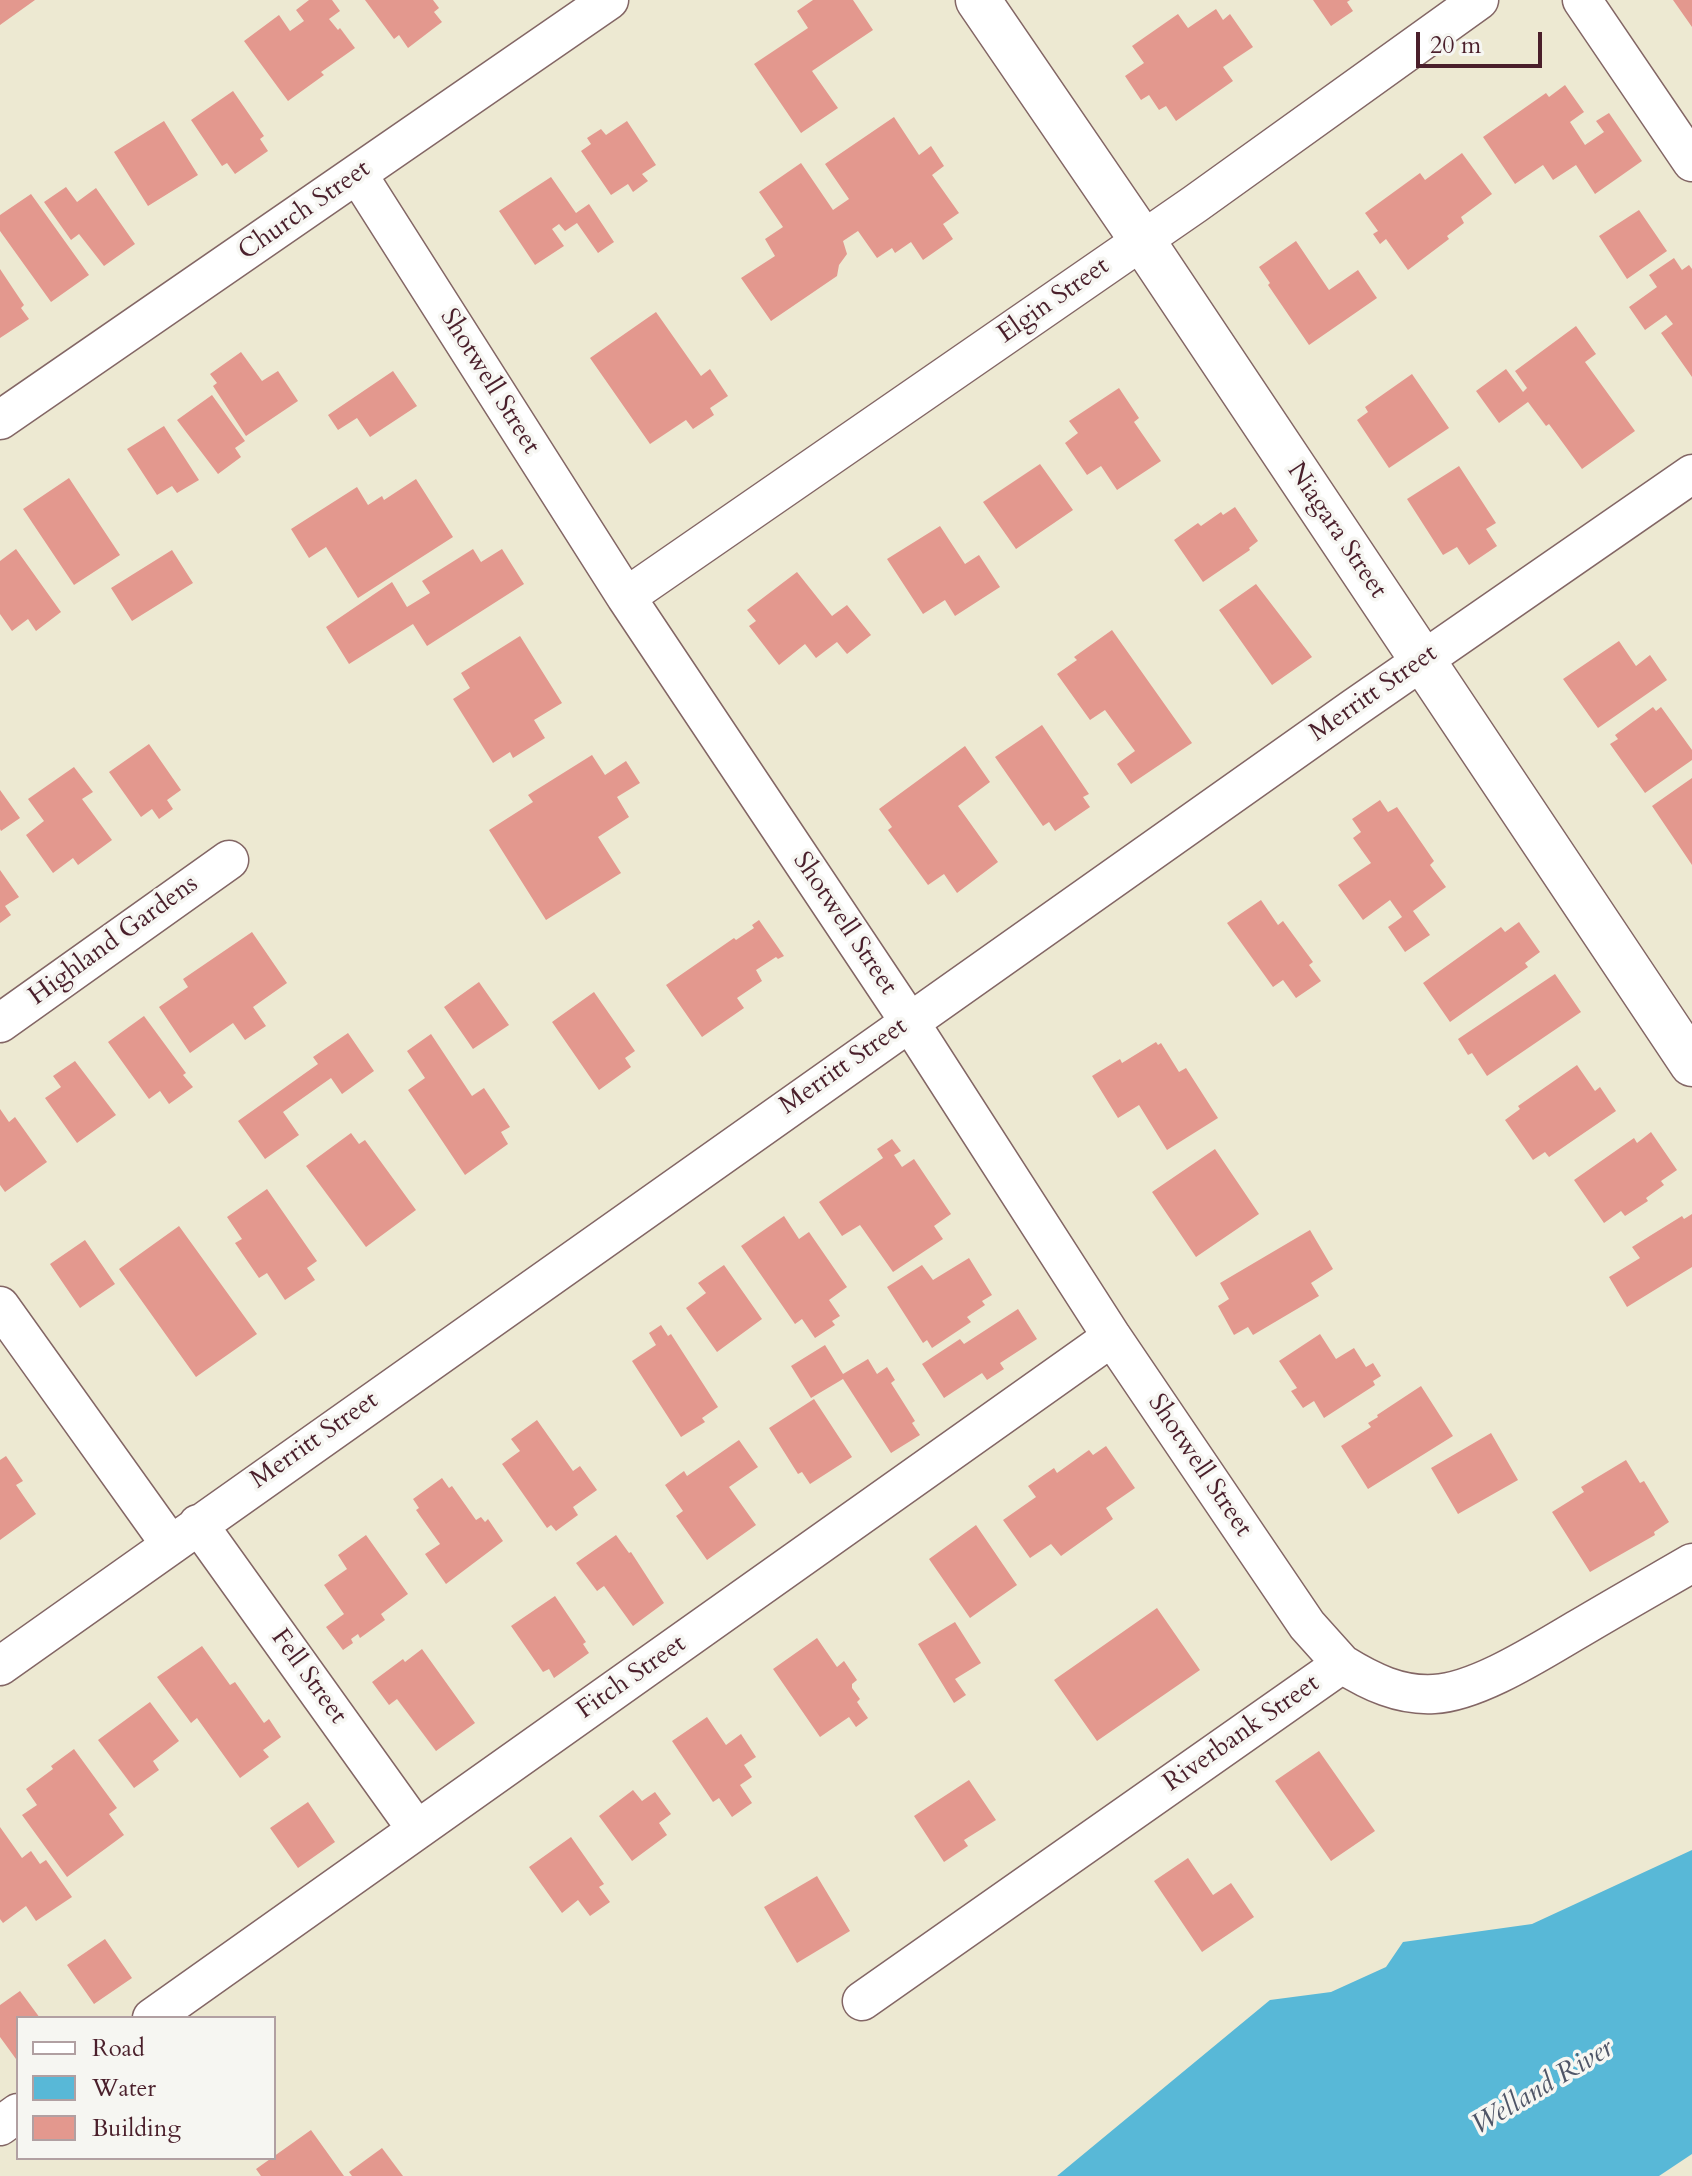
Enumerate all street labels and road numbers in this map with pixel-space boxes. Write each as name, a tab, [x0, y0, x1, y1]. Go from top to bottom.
street label: Church Street	[233, 154, 377, 268]
street label: Elgin Street	[992, 251, 1116, 351]
street label: Shotwell Street	[432, 304, 546, 460]
street label: Niagara Street	[1279, 457, 1393, 605]
street label: Merritt Street	[1304, 639, 1444, 749]
street label: Shotwell Street	[785, 847, 903, 1001]
street label: Highland Gardens	[23, 869, 205, 1013]
street label: Merritt Street	[774, 1012, 914, 1122]
street label: Merritt Street	[245, 1386, 385, 1496]
street label: Shotwell Street	[1140, 1389, 1258, 1543]
street label: Fell Street	[263, 1624, 353, 1730]
street label: Fitch Street	[571, 1629, 693, 1727]
street label: Riverbank Street	[1158, 1669, 1326, 1799]

